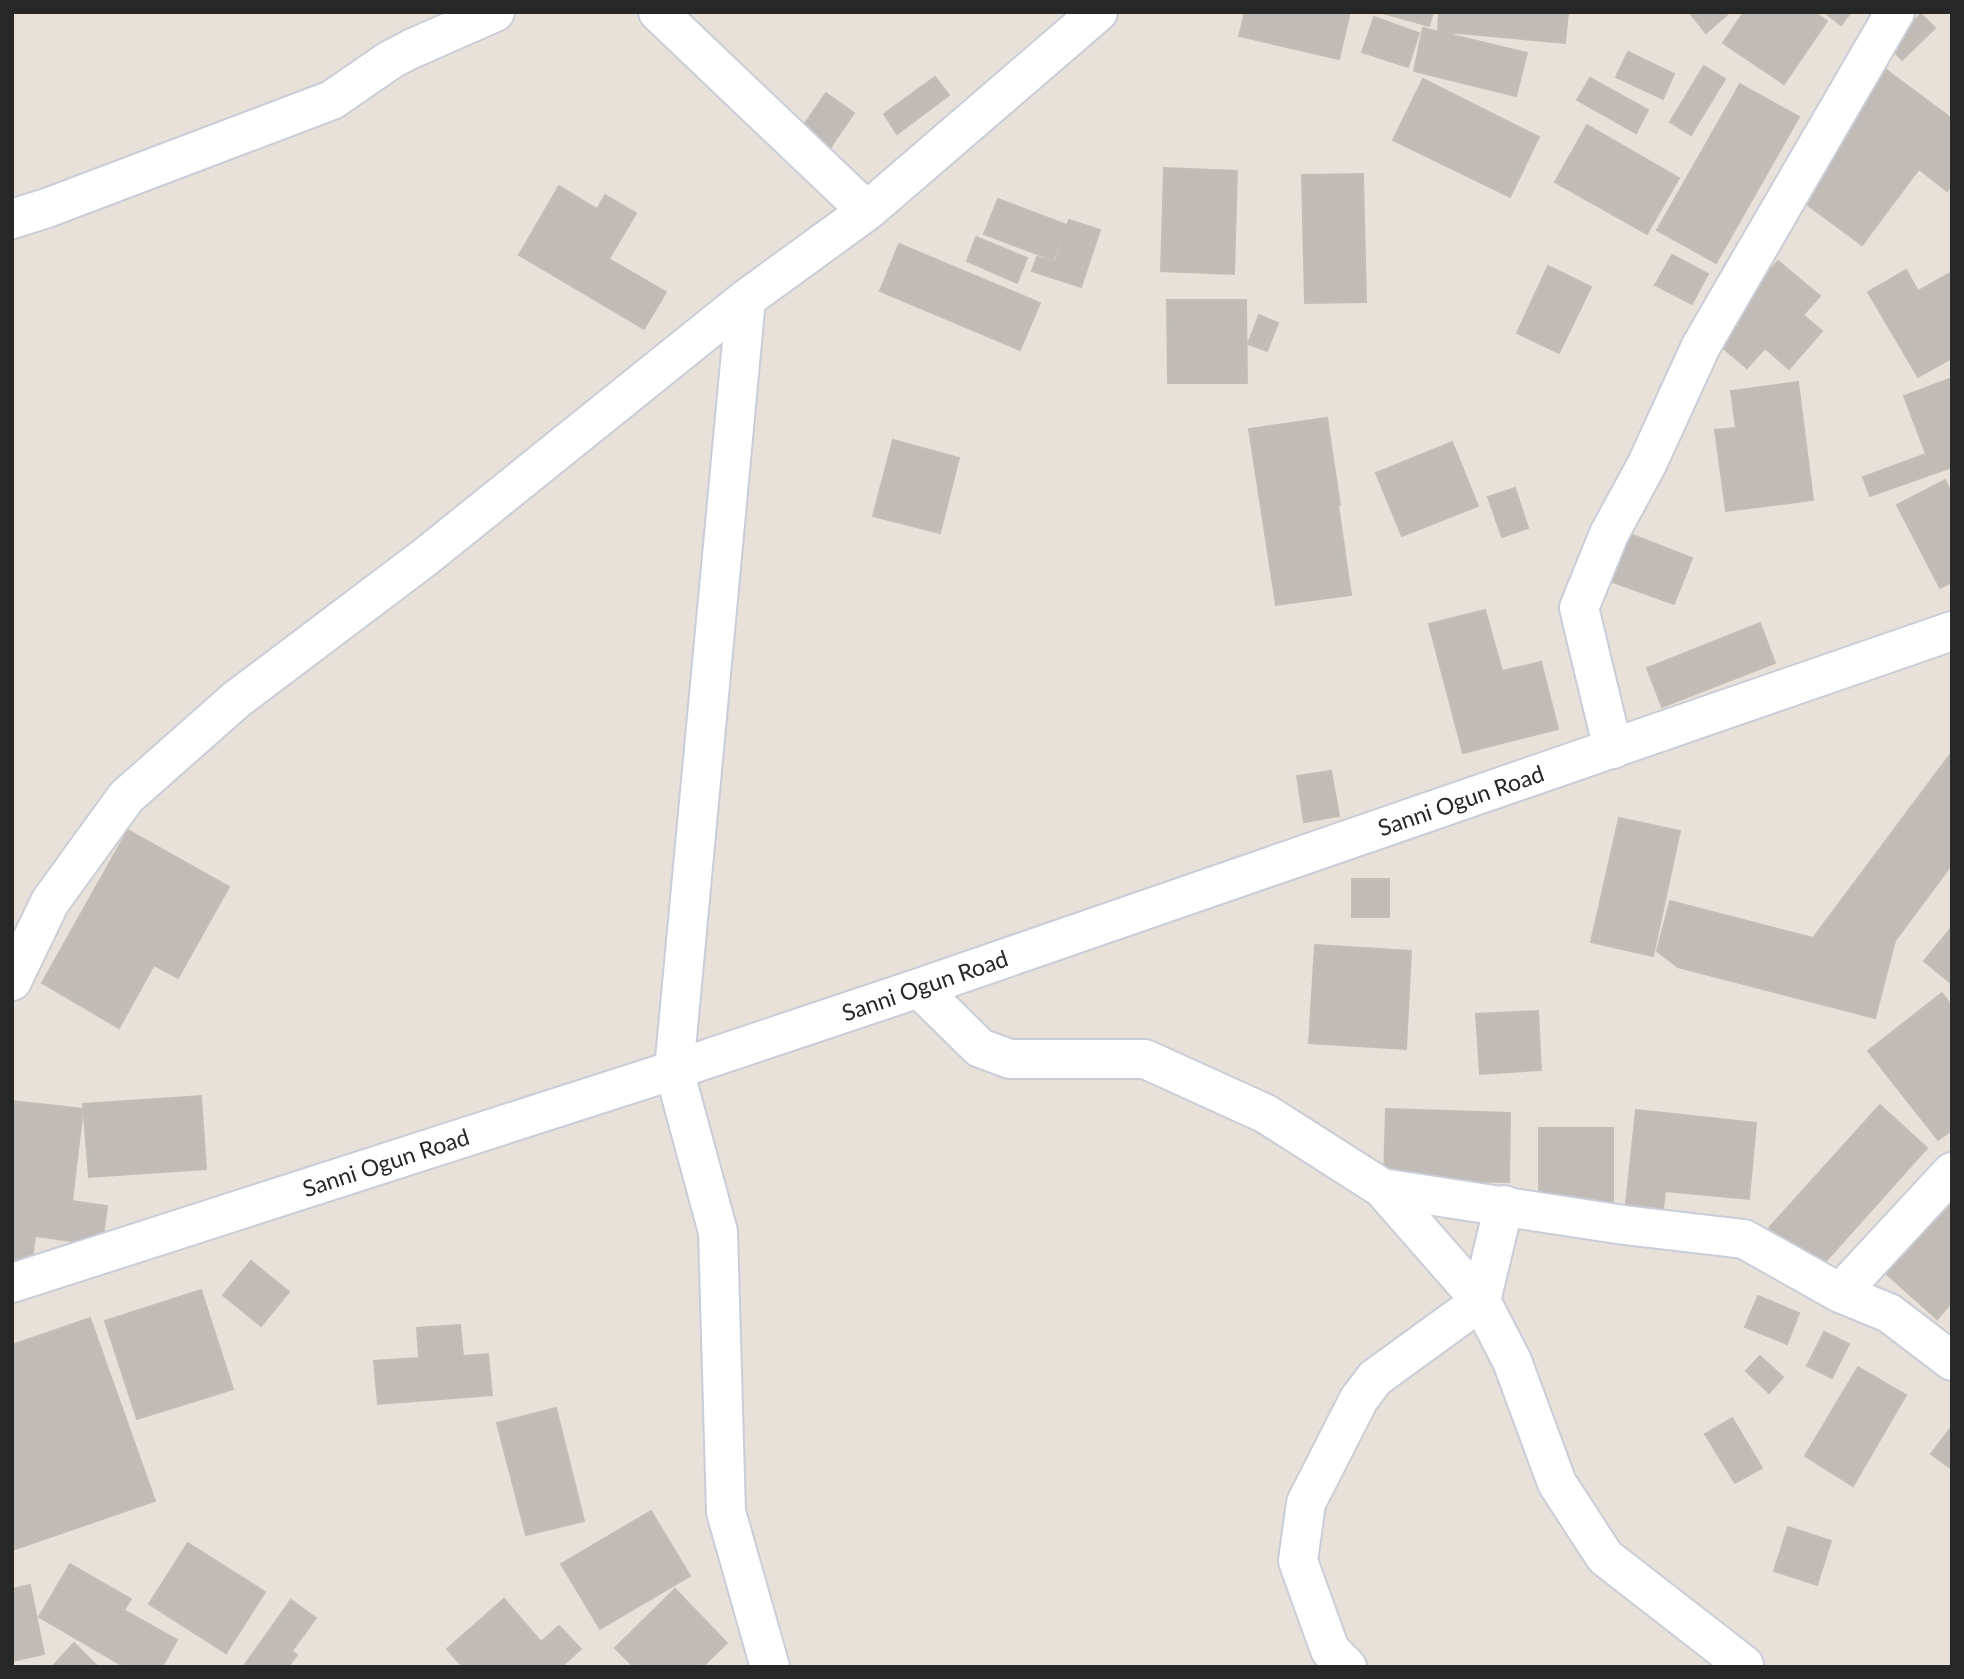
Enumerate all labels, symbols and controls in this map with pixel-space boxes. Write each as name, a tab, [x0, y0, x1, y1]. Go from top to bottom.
street label: Sanni Ogun Road	[1374, 759, 1547, 842]
street label: Sanni Ogun Road	[838, 944, 1011, 1027]
street label: Sanni Ogun Road	[299, 1122, 473, 1202]

